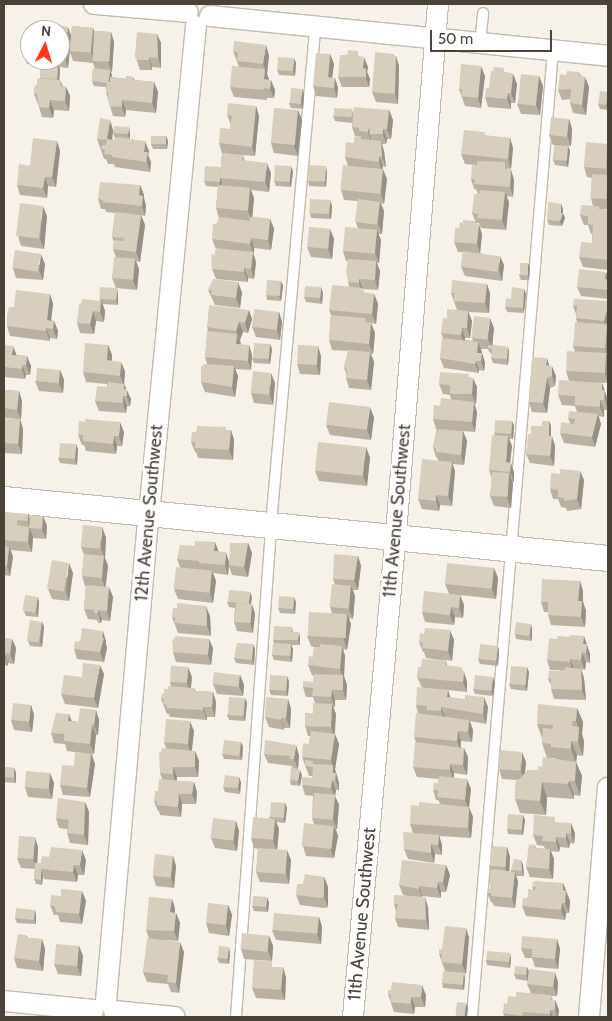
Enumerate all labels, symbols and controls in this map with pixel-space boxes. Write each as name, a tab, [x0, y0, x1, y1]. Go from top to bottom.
north arrow	[20, 20, 70, 70]
scale bar	[432, 20, 554, 52]
text: N	[41, 22, 52, 40]
text: 50 m	[438, 30, 473, 48]
street label: 11th Avenue Southwest	[379, 423, 415, 599]
street label: 12th Avenue Southwest	[131, 424, 167, 602]
street label: 11th Avenue Southwest	[344, 826, 380, 1002]

